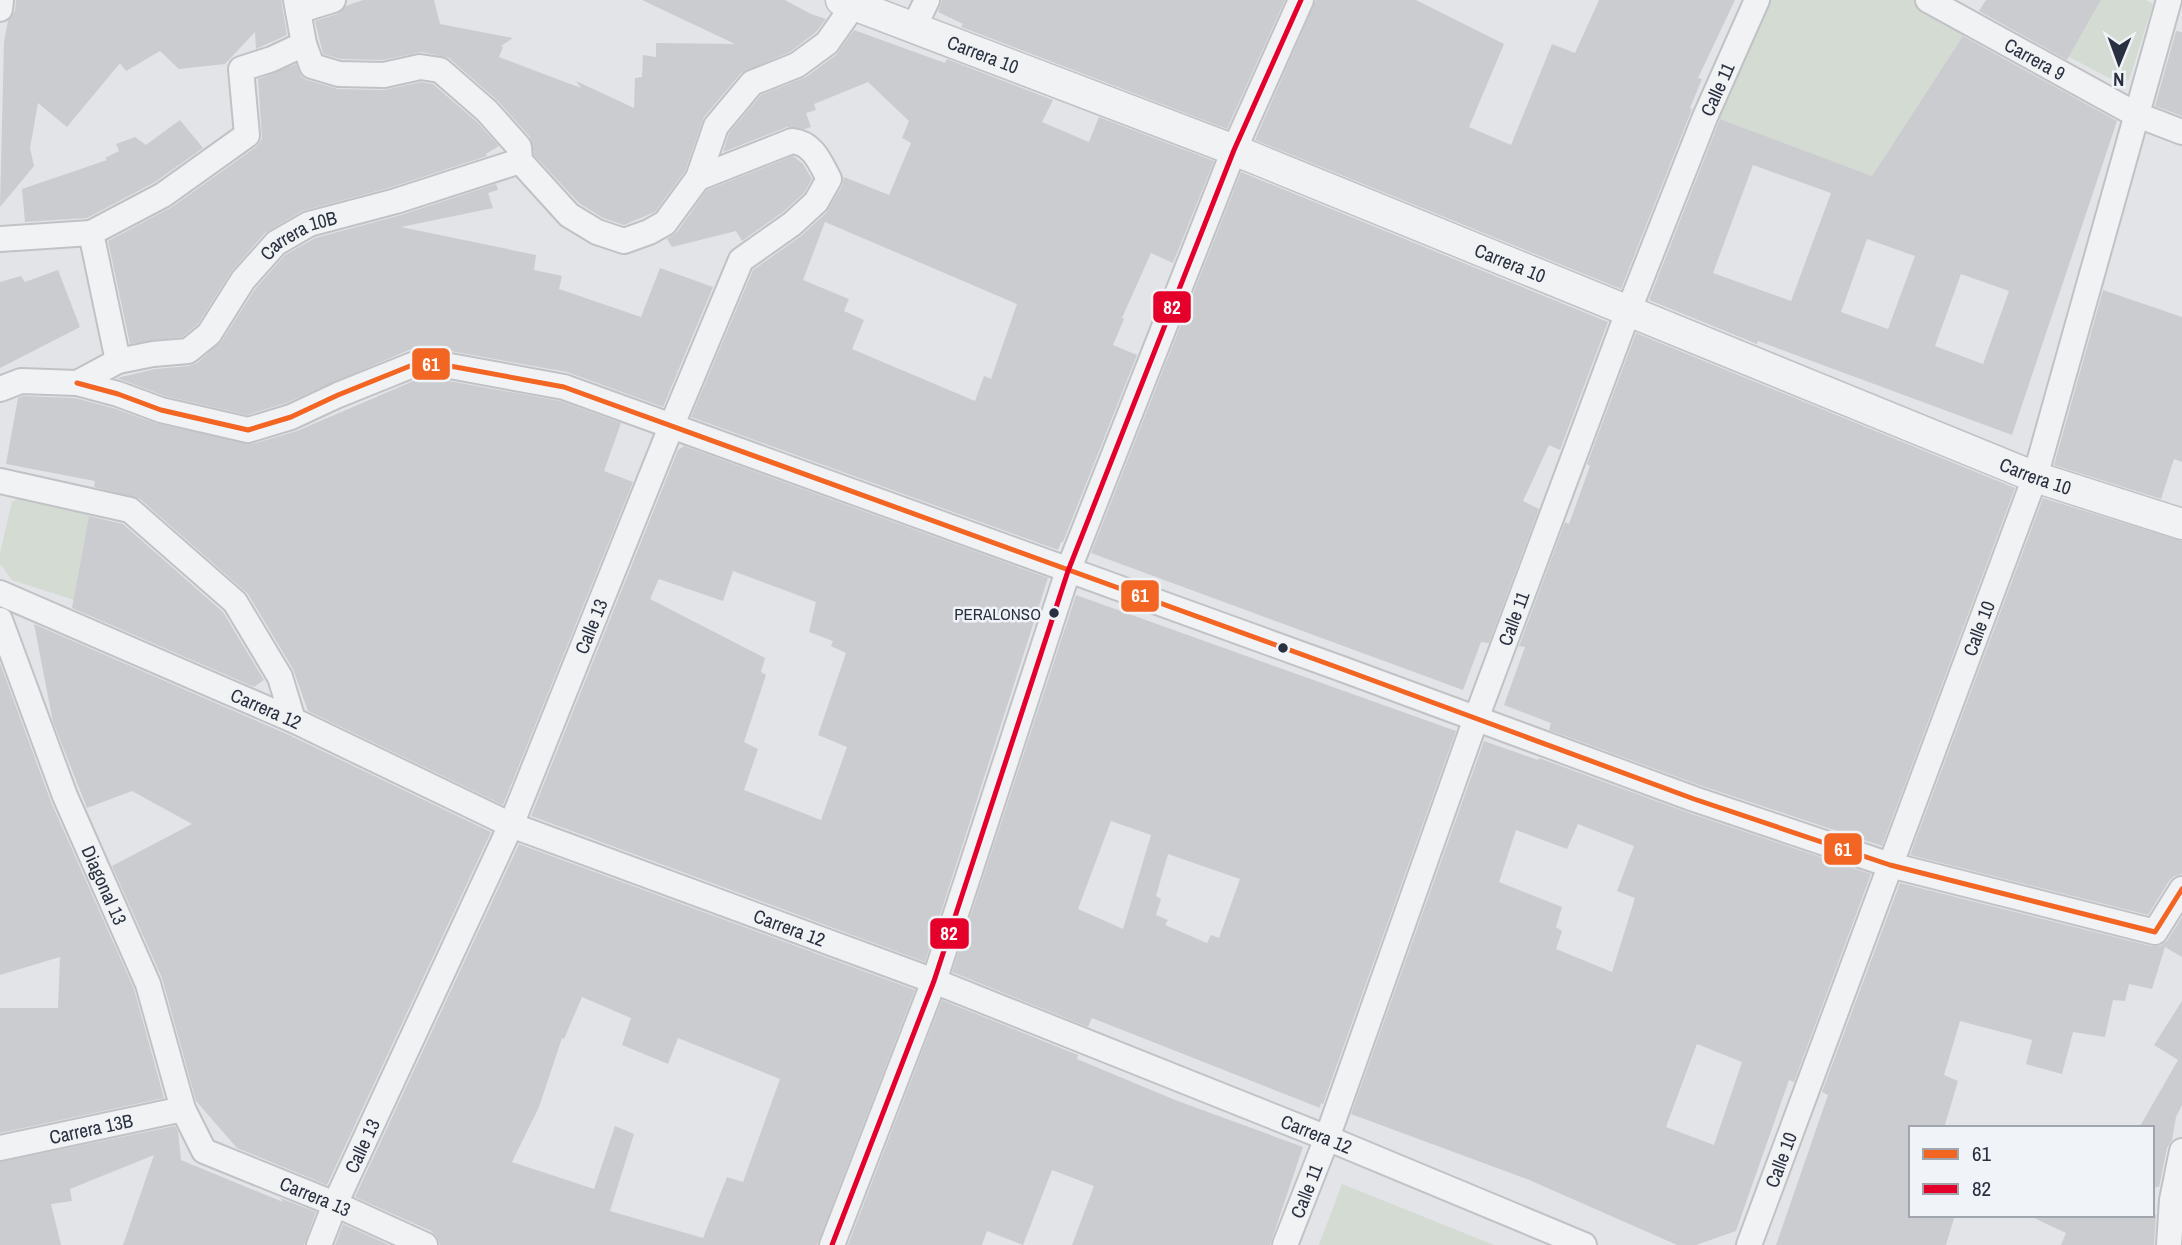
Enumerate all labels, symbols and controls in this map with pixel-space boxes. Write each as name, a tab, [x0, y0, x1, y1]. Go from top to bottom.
north arrow	[2084, 28, 2154, 98]
street label: Carrera 10	[944, 29, 1022, 80]
street label: Carrera 9	[2000, 32, 2070, 86]
street label: Calle 11	[1694, 58, 1741, 120]
text: N	[2113, 67, 2125, 93]
street label: Carrera 10B	[254, 204, 340, 266]
street label: Carrera 10	[1471, 237, 1550, 289]
line badge: 82	[1152, 290, 1192, 324]
text: 82	[1163, 294, 1181, 320]
line badge: 61	[411, 347, 451, 381]
text: 61	[422, 351, 440, 377]
street label: Carrera 10	[1996, 451, 2075, 501]
line badge: 61	[1120, 579, 1160, 613]
text: 61	[1131, 582, 1149, 608]
street label: Calle 11	[1491, 587, 1536, 649]
street label: Calle 13	[568, 595, 614, 658]
street label: Calle 10	[1956, 597, 2001, 660]
place label: PERALONSO	[954, 602, 1041, 625]
marker: PERALONSO	[1047, 606, 1061, 620]
unlabelled marker	[1276, 641, 1290, 655]
street label: Carrera 12	[227, 682, 306, 735]
line badge: 61	[1823, 832, 1863, 866]
text: 61	[1834, 836, 1852, 862]
street label: Diagonal 13	[75, 841, 133, 929]
street label: Carrera 12	[750, 903, 829, 953]
line badge: 82	[929, 917, 970, 950]
text: 82	[940, 920, 958, 946]
street label: Carrera 13B	[47, 1107, 135, 1150]
street label: Carrera 12	[1277, 1108, 1356, 1160]
street label: Calle 13	[338, 1115, 386, 1177]
legend	[1909, 1126, 2154, 1217]
street label: Calle 10	[1759, 1128, 1803, 1191]
text: 61	[1972, 1139, 1992, 1168]
street label: Calle 11	[1284, 1160, 1329, 1222]
street label: Carrera 13	[276, 1170, 355, 1222]
text: 82	[1972, 1174, 1991, 1203]

